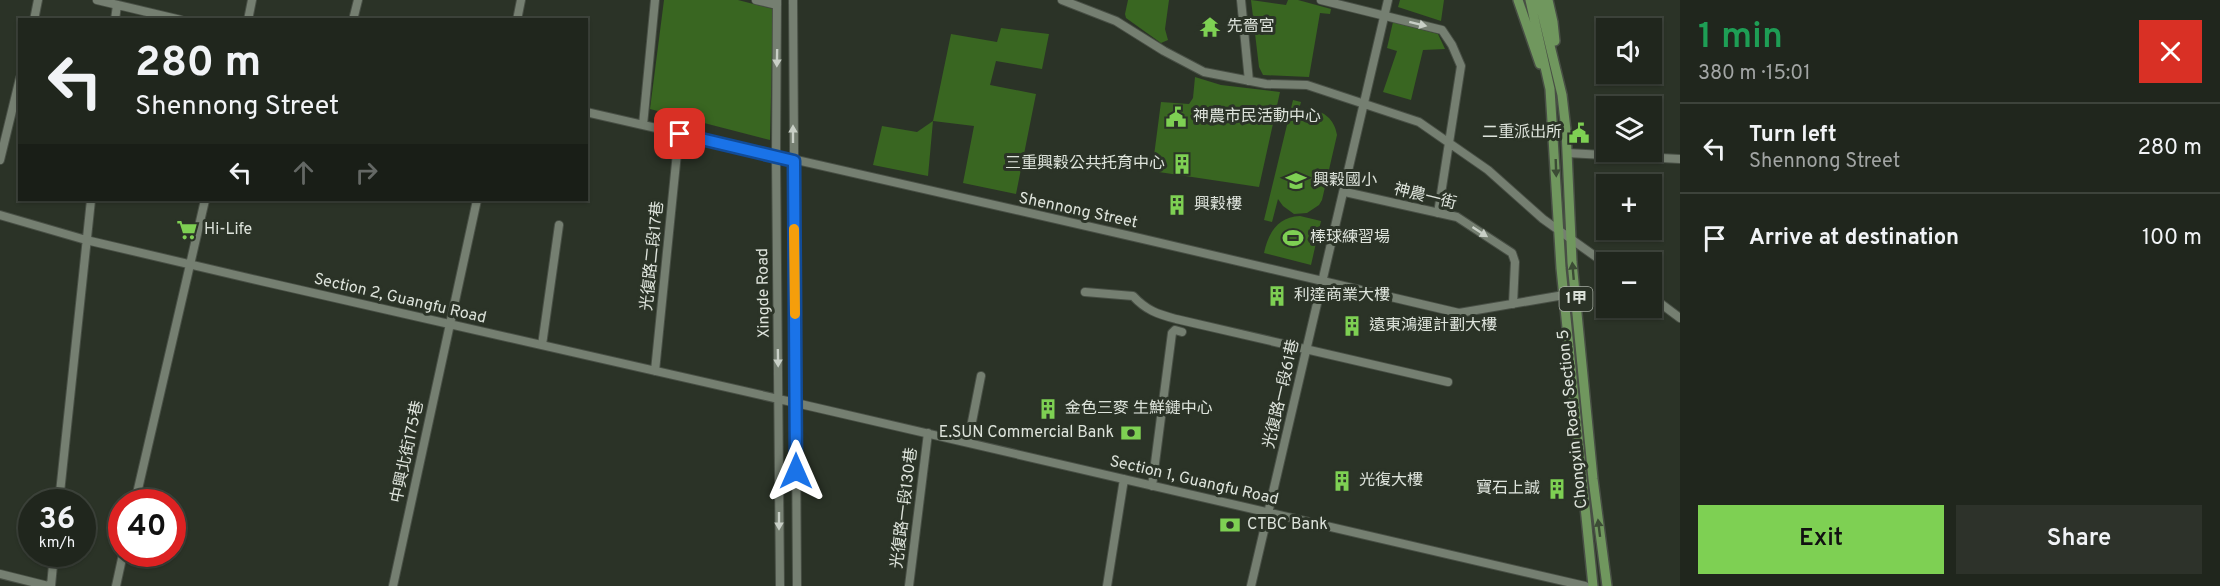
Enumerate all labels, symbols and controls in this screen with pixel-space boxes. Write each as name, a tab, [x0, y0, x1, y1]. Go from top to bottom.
temple icon: 先嗇宮	[1198, 15, 1222, 39]
text: 1 min	[1698, 15, 1783, 61]
place label: 先嗇宮	[1227, 17, 1275, 37]
map controls	[1596, 18, 1662, 318]
button: sound	[1596, 18, 1662, 84]
one-way arrow	[1409, 20, 1428, 30]
button: close	[2139, 20, 2202, 83]
text: 280 m	[135, 38, 261, 91]
icon: left	[36, 42, 114, 120]
one-way arrow	[772, 49, 782, 68]
text: 380 m · 15:01	[1698, 61, 1811, 87]
text: Shennong Street	[135, 90, 339, 124]
button: layers	[1596, 96, 1662, 162]
public building icon: 神農市民活動中心	[1164, 105, 1188, 129]
place label: 神農市民活動中心	[1193, 107, 1321, 127]
pin	[654, 108, 705, 159]
icon: arrive	[663, 117, 696, 150]
public building icon: 二重派出所	[1567, 121, 1591, 145]
text: Turn left	[1749, 122, 1837, 149]
place label: 二重派出所	[1482, 123, 1562, 143]
one-way arrow	[788, 125, 798, 144]
icon: left	[1698, 132, 1731, 165]
text: 280 m	[2137, 135, 2202, 162]
text: Shennong Street	[1749, 149, 1900, 175]
building icon: 三重興穀公共托育中心	[1170, 152, 1194, 176]
place label: 三重興穀公共托育中心	[1005, 154, 1165, 174]
icon: left	[224, 156, 257, 189]
icon: ahead	[287, 156, 320, 189]
icon: right	[350, 156, 383, 189]
one-way arrow	[1551, 159, 1560, 178]
school or university icon: 興穀國小	[1284, 169, 1308, 193]
place label: 興穀國小	[1313, 171, 1377, 191]
button: +	[1596, 174, 1662, 240]
street label: 神農一街	[1392, 180, 1458, 214]
street label: Shennong Street	[1017, 189, 1139, 233]
building icon: 興穀樓	[1165, 193, 1189, 217]
place label: 興穀樓	[1194, 195, 1242, 215]
street label: 光復路二段17巷	[637, 200, 669, 312]
supermarket icon: Hi-Life	[175, 218, 199, 242]
place label: Hi-Life	[204, 220, 252, 240]
icon: arrive	[1698, 222, 1731, 255]
text: Arrive at destination	[1749, 225, 1959, 252]
text: 100 m	[2142, 225, 2202, 252]
sports icon: 棒球練習場	[1281, 226, 1305, 250]
one-way arrow	[1472, 226, 1488, 237]
place label: 棒球練習場	[1310, 228, 1390, 248]
street label: Xingde Road	[753, 248, 775, 338]
button: −	[1596, 252, 1662, 318]
one-way arrow	[1568, 262, 1578, 281]
street label: Section 2, Guangfu Road	[312, 269, 488, 329]
building icon: 利達商業大樓	[1265, 284, 1289, 308]
place label: 利達商業大樓	[1294, 286, 1390, 306]
road number: 1甲	[1560, 287, 1592, 311]
building icon: 遠東鴻運計劃大樓	[1340, 314, 1364, 338]
place label: 遠東鴻運計劃大樓	[1369, 316, 1497, 336]
street label: Chongxin Road Section 5	[1554, 328, 1592, 510]
street label: 光復路一段61巷	[1260, 337, 1304, 451]
one-way arrow	[773, 349, 783, 368]
building icon: 金色三麥 生鮮鏈中心	[1036, 397, 1060, 421]
street label: 中興北街175巷	[387, 399, 429, 505]
place label: 金色三麥 生鮮鏈中心	[1065, 399, 1213, 419]
bank icon: E.SUN Commercial Bank	[1119, 421, 1143, 445]
place label: E.SUN Commercial Bank	[939, 423, 1114, 443]
position arrow	[764, 439, 828, 503]
street label: 光復路一段130巷	[888, 446, 922, 570]
street label: Section 1, Guangfu Road	[1108, 452, 1280, 510]
building icon: 光復大樓	[1330, 469, 1354, 493]
place label: 光復大樓	[1359, 471, 1423, 491]
building icon: 寶石上誠	[1545, 477, 1569, 501]
place label: 寶石上誠	[1476, 478, 1540, 499]
speed limit sign: 40	[108, 489, 186, 567]
text: 36	[39, 502, 75, 539]
button: Exit	[1698, 505, 1944, 574]
button: Share	[1956, 505, 2202, 574]
one-way arrow	[775, 512, 784, 531]
bank icon: CTBC Bank	[1218, 513, 1242, 537]
place label: CTBC Bank	[1247, 515, 1328, 535]
one-way arrow	[1595, 518, 1604, 537]
text: km/h	[39, 534, 75, 553]

